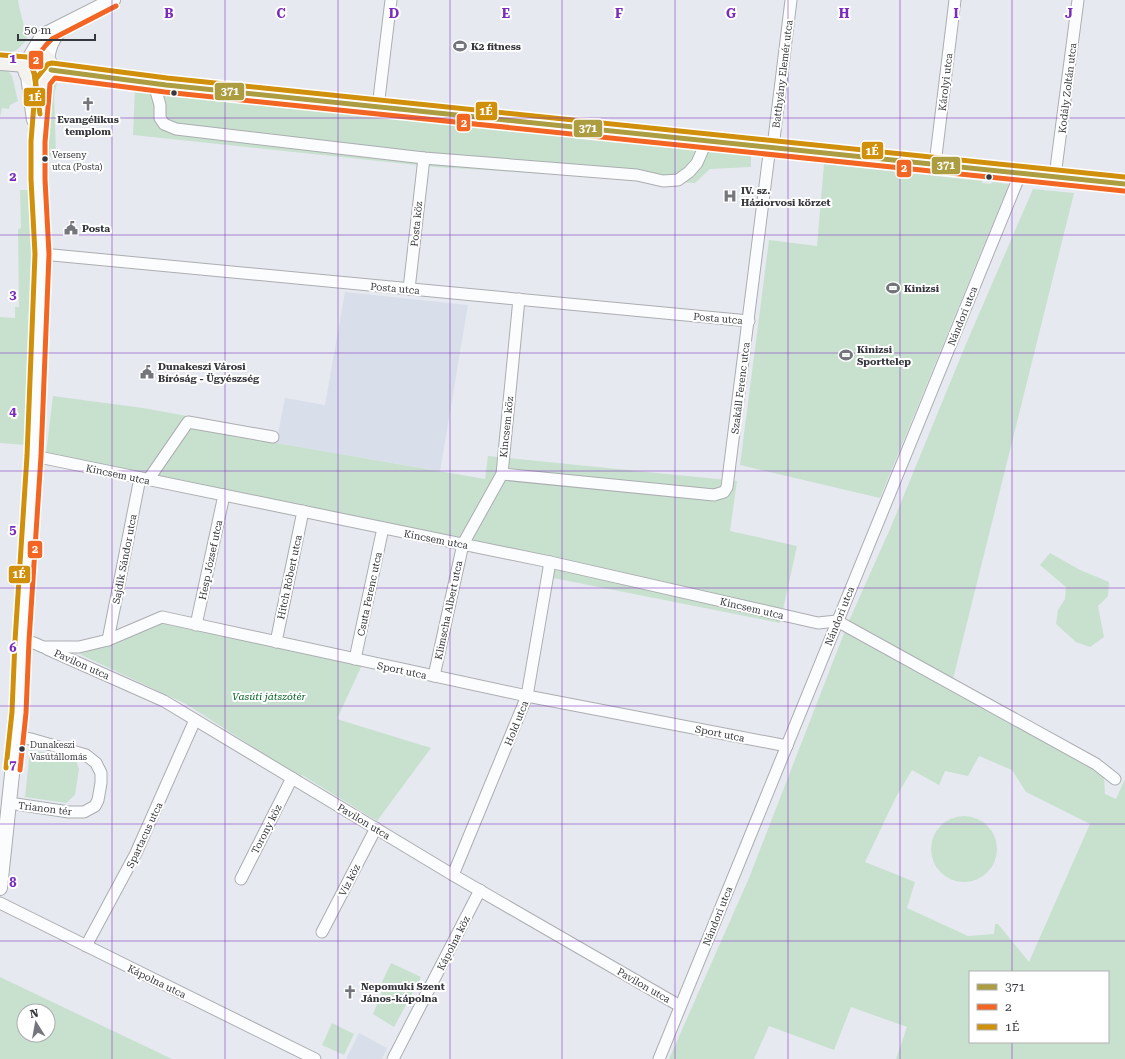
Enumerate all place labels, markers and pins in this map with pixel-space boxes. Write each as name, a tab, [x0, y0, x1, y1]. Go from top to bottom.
sports icon: K2 fitness	[452, 38, 468, 54]
place label: K2 fitness	[471, 41, 521, 52]
unlabelled marker	[169, 88, 179, 98]
church icon: Evangélikus templom	[80, 96, 96, 112]
place label: Evangélikus templom	[57, 114, 119, 137]
place label: Verseny utca (Posta)	[52, 150, 103, 172]
marker: Verseny utca (Posta)	[40, 154, 50, 164]
unlabelled marker	[984, 172, 994, 182]
place label: IV. sz. Háziorvosi körzet	[741, 185, 831, 208]
hospital icon: IV. sz. Háziorvosi körzet	[722, 188, 738, 204]
public building icon: Posta	[63, 220, 79, 236]
place label: Posta	[82, 223, 110, 234]
sports icon: Kinizsi	[885, 280, 901, 296]
place label: Kinizsi	[904, 283, 940, 294]
place label: Kinizsi Sporttelep	[857, 344, 911, 367]
sports icon: Kinizsi Sporttelep	[838, 347, 854, 363]
place label: Dunakeszi Városi Bíróság - Ügyészség	[158, 361, 260, 384]
public building icon: Dunakeszi Városi Bíróság - Ügyészség	[139, 364, 155, 380]
place label: Dunakeszi Vasútállomás	[30, 740, 87, 762]
marker: Dunakeszi Vasútállomás	[17, 744, 27, 754]
place label: Nepomuki Szent János-kápolna	[361, 981, 445, 1004]
church icon: Nepomuki Szent János-kápolna	[342, 984, 358, 1000]

